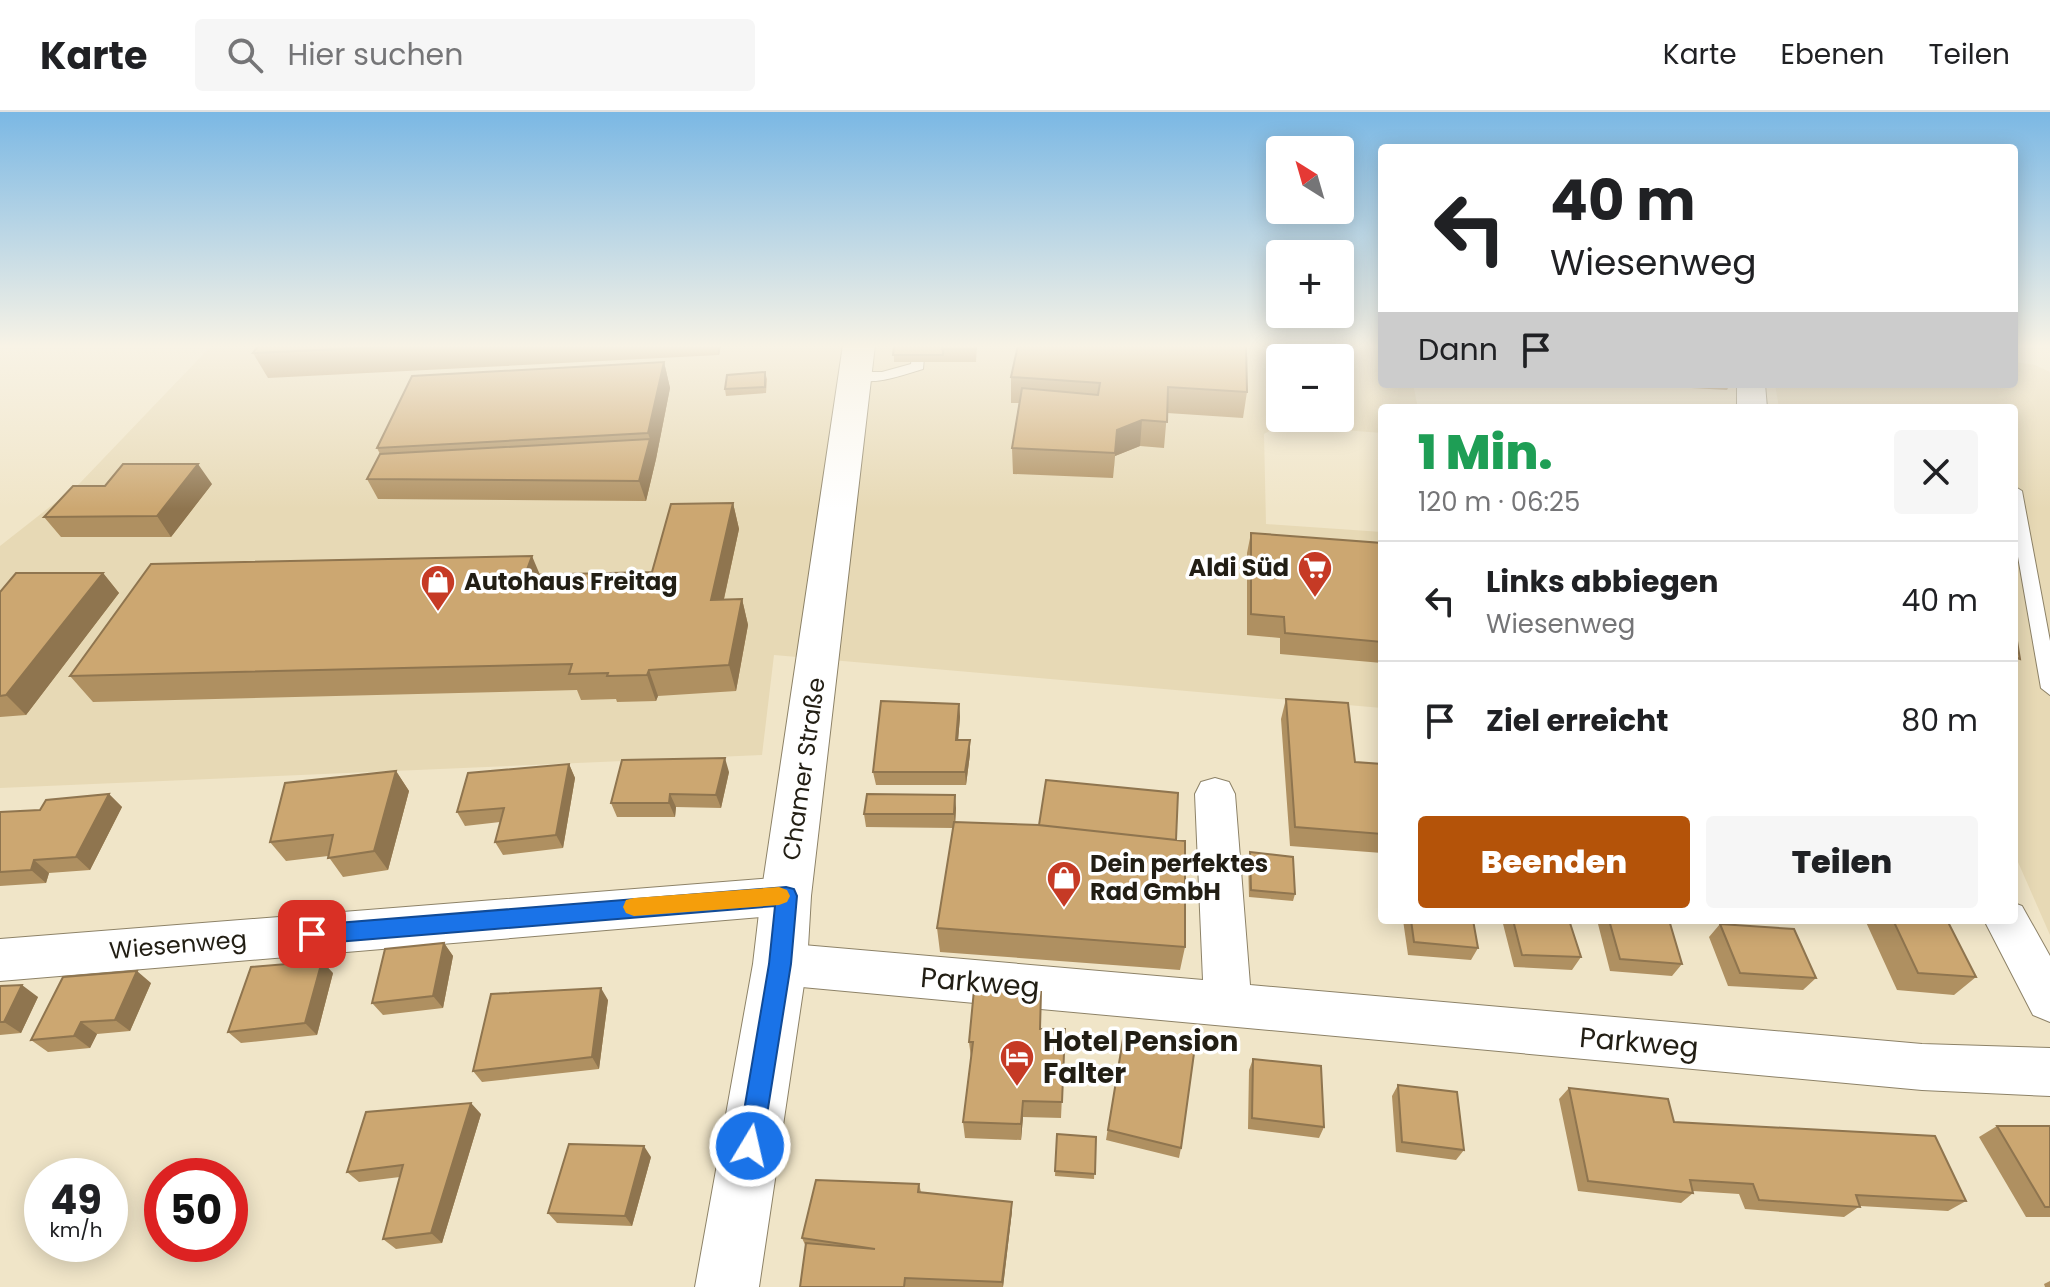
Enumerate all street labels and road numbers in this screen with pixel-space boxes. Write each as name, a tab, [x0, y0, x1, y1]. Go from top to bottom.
street label: Chamer Straße	[774, 675, 833, 862]
street label: Wiesenweg	[108, 922, 248, 967]
street label: Parkweg	[919, 958, 1041, 1007]
street label: Parkweg	[1578, 1018, 1700, 1067]

